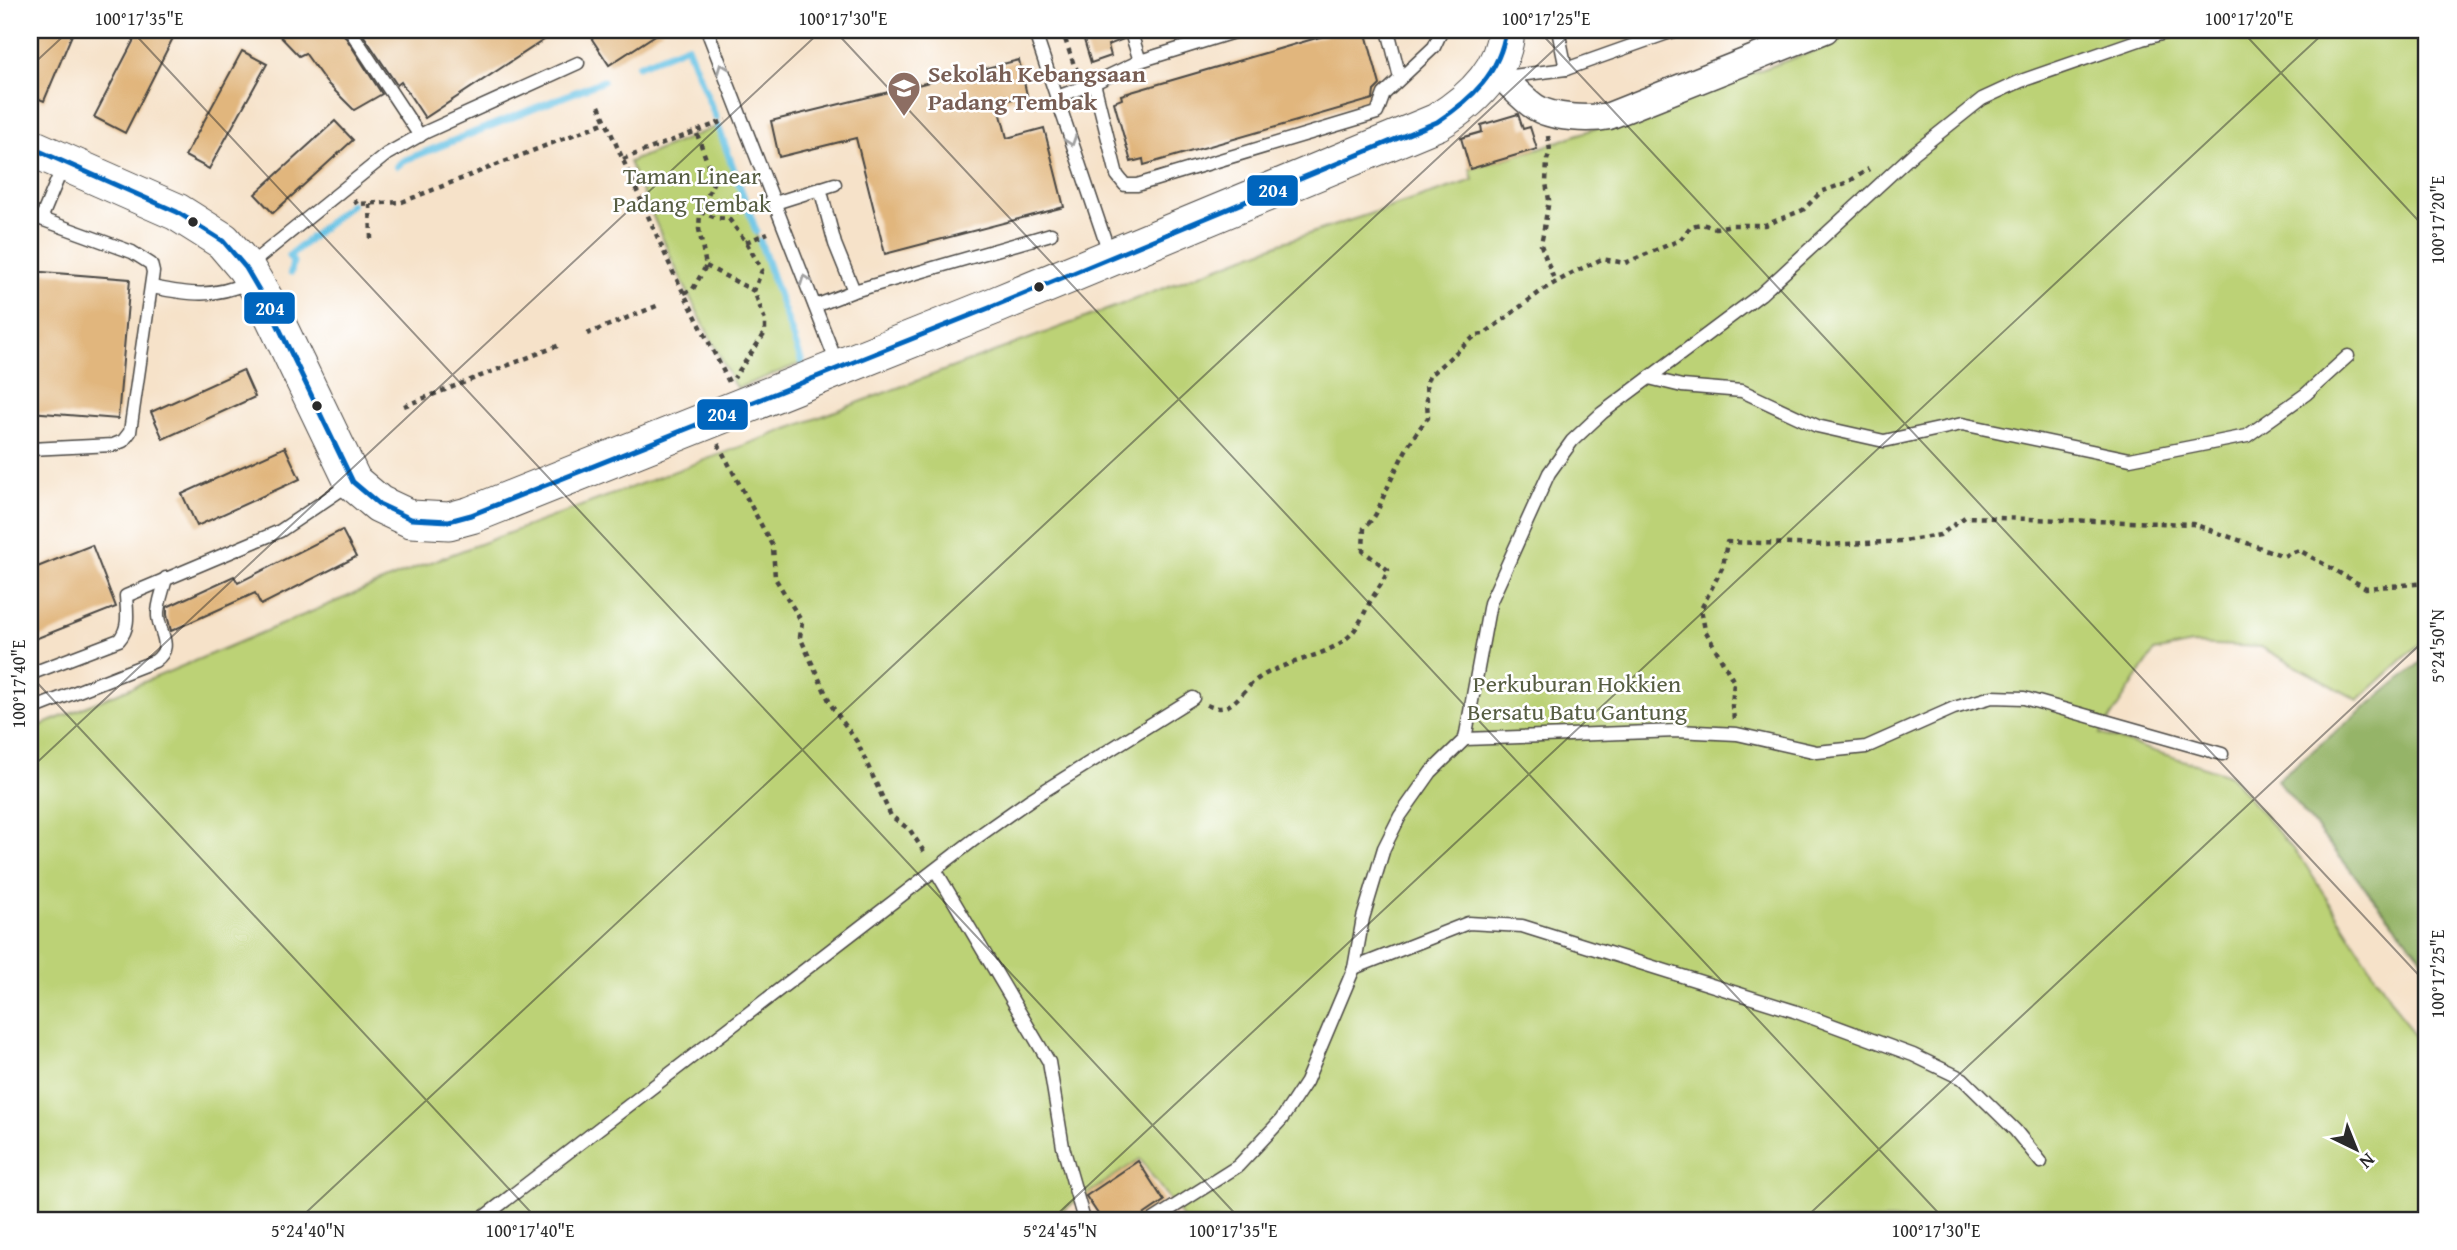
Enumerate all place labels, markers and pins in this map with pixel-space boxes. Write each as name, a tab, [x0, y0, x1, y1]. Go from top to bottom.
place label: Sekolah Kebangsaan Padang Tembak	[928, 56, 1146, 119]
school or university icon: Sekolah Kebangsaan Padang Tembak	[885, 69, 923, 118]
unlabelled marker	[186, 215, 200, 229]
unlabelled marker	[1032, 280, 1046, 294]
unlabelled marker	[310, 399, 324, 413]

